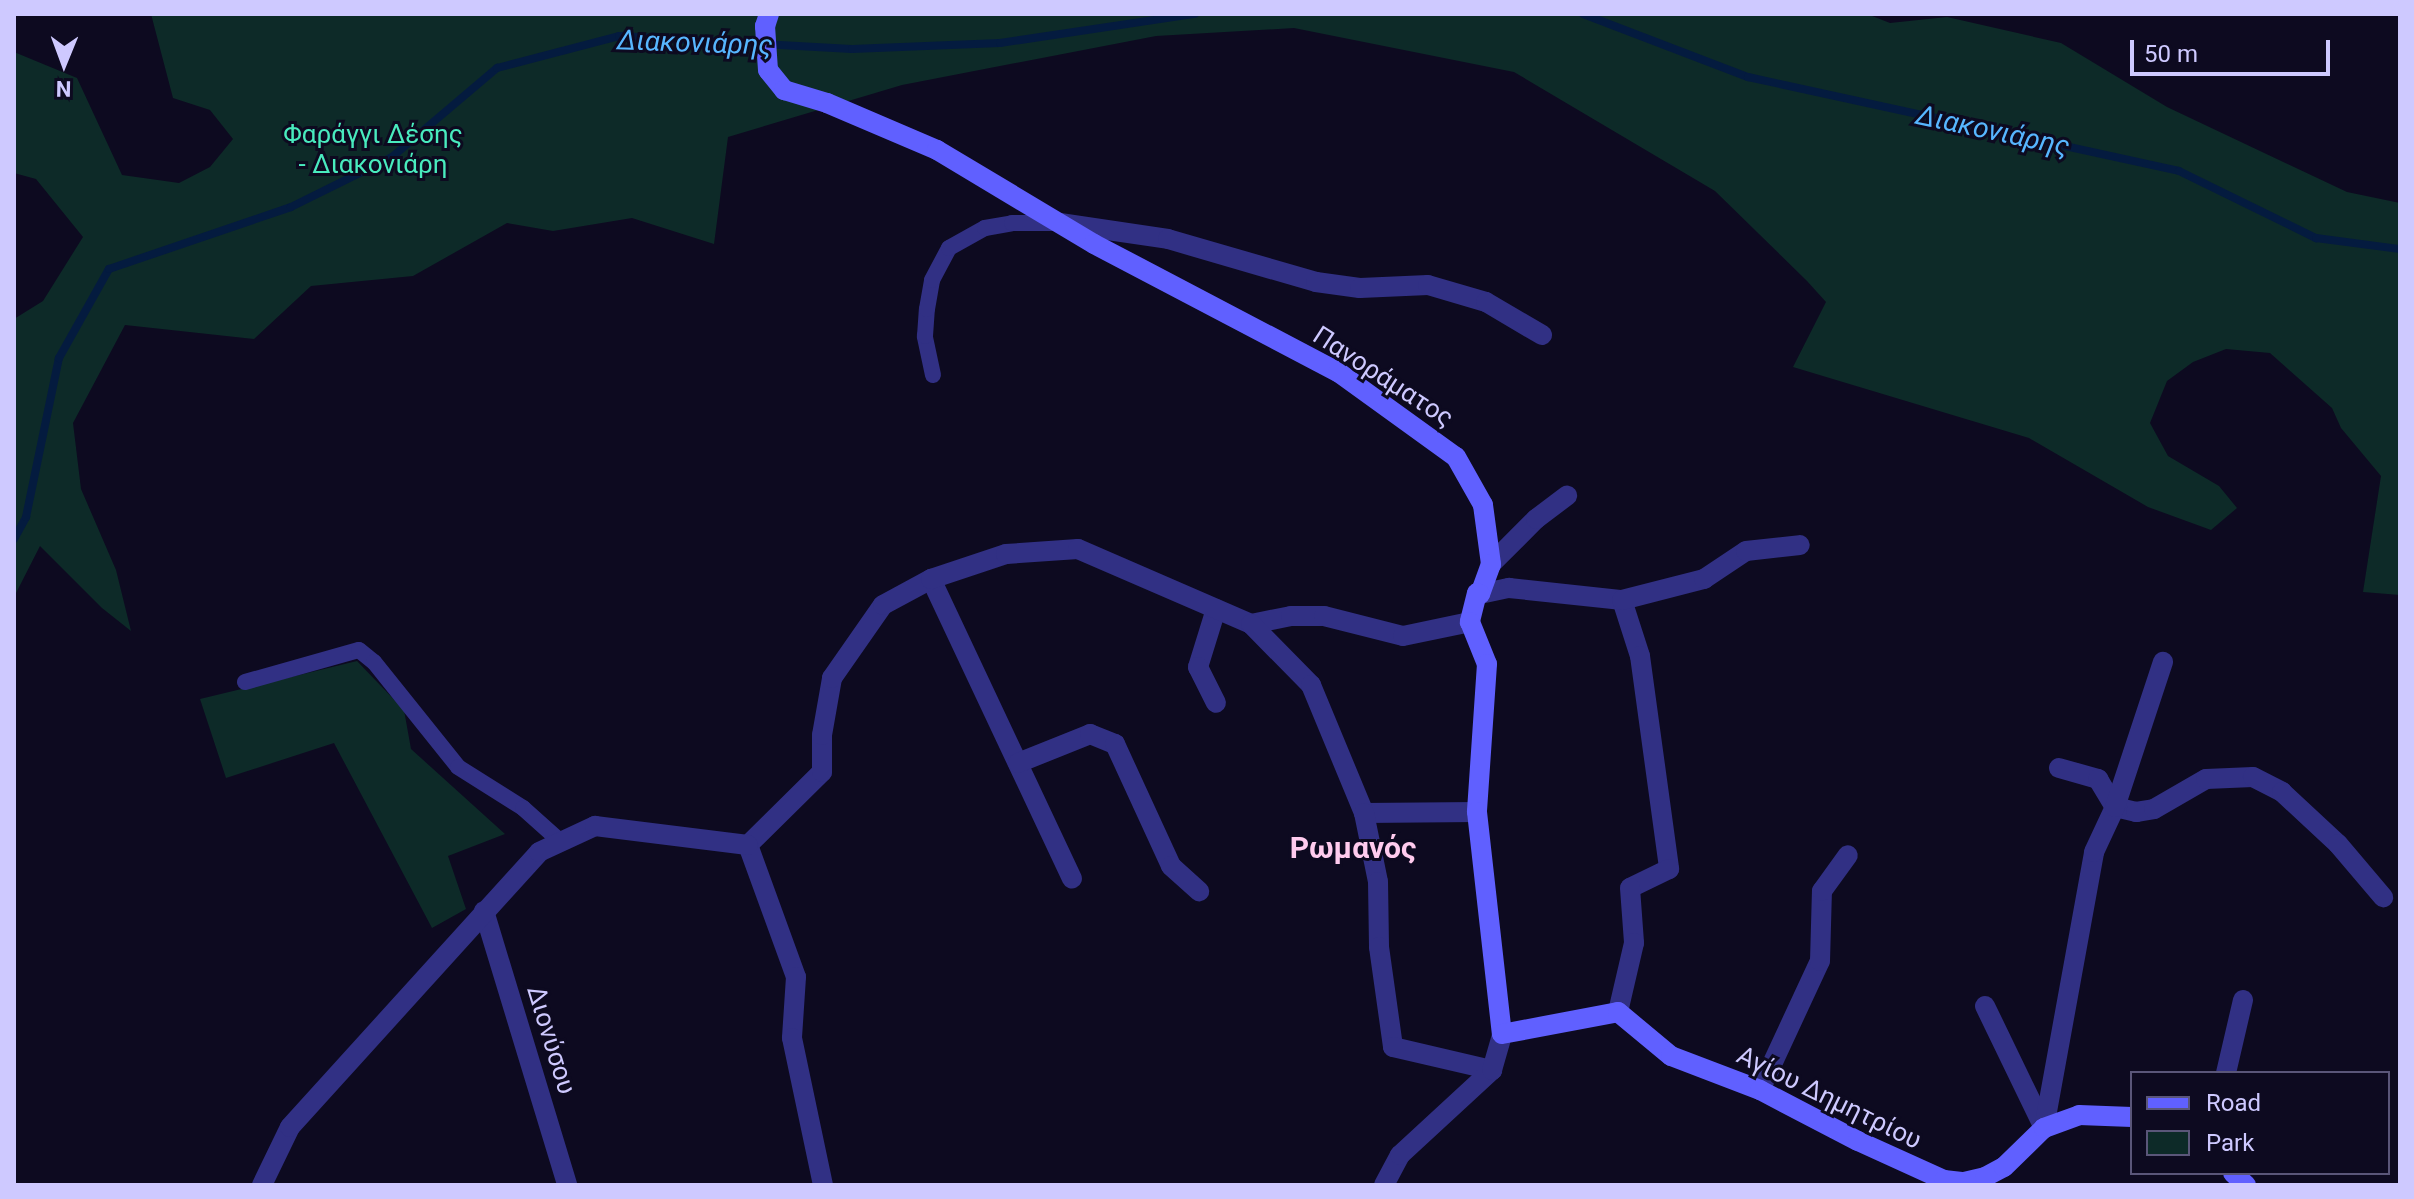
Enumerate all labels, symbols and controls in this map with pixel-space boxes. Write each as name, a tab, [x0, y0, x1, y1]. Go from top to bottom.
water label: Διακονιάρης	[616, 23, 774, 63]
north arrow	[24, 24, 104, 104]
scale bar	[2134, 24, 2334, 74]
text: 50 m	[2144, 40, 2198, 68]
text: N	[56, 76, 72, 101]
water label: Διακονιάρης	[1913, 98, 2073, 164]
park label: Φαράγγι Δέσης - Διακονιάρη	[283, 119, 463, 180]
street label: Πανοράματος	[1307, 320, 1459, 434]
district label: Ρωμανός	[1290, 830, 1416, 866]
street label: Διονύσου	[520, 982, 582, 1098]
street label: Αγίου Δημητρίου	[1732, 1040, 1926, 1156]
legend	[2130, 1071, 2390, 1175]
text: Road	[2206, 1089, 2261, 1117]
text: Park	[2206, 1129, 2254, 1157]

